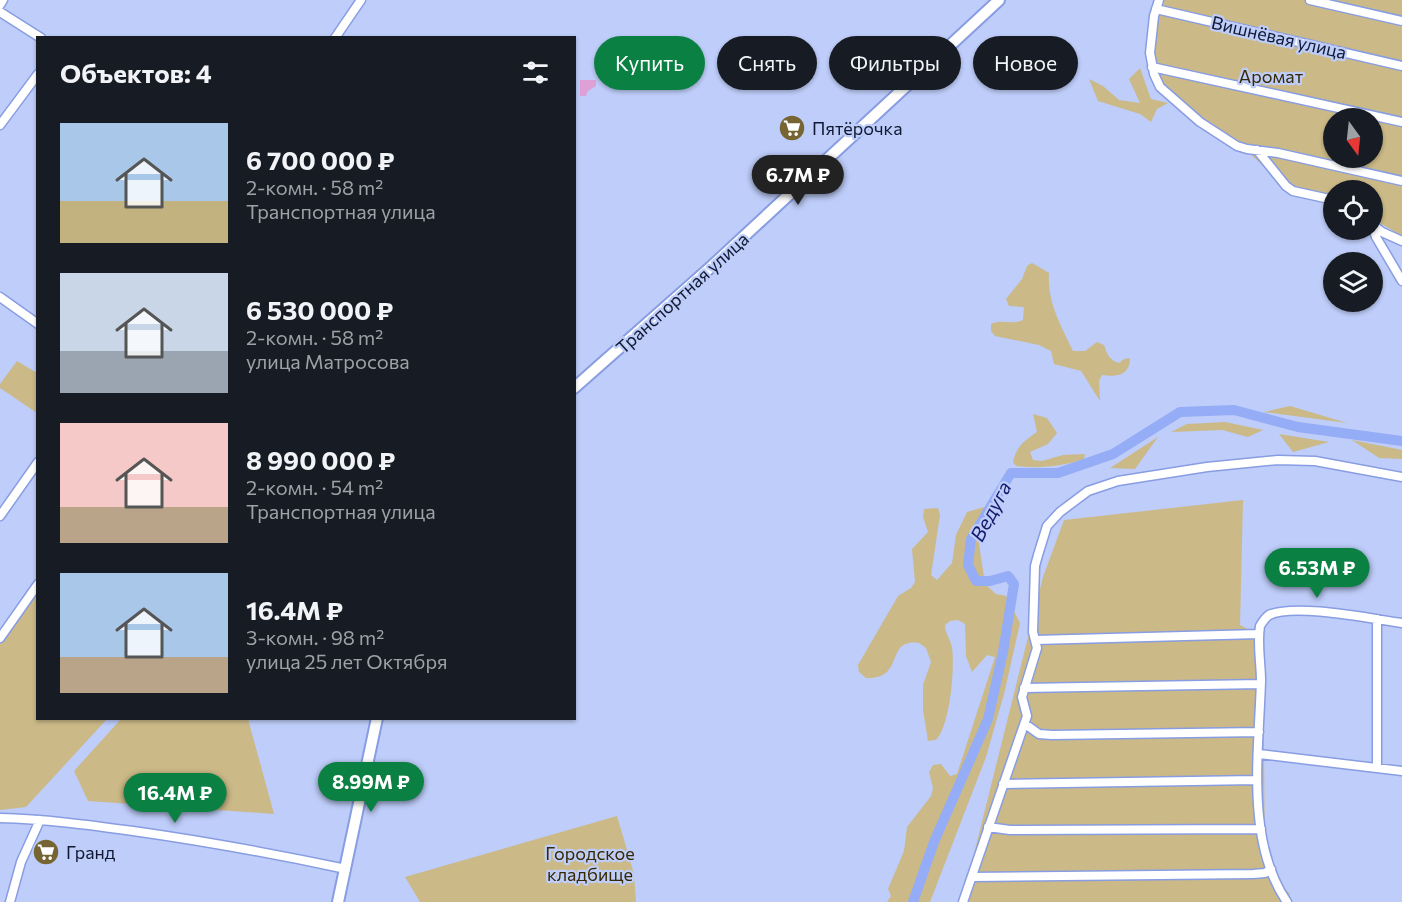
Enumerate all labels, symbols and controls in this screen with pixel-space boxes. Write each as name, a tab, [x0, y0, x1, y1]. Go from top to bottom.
street label: Вишнёвая улица	[1209, 11, 1349, 63]
chip: Купить	[594, 36, 705, 90]
chip: Снять	[717, 36, 817, 90]
chip: Фильтры	[829, 36, 961, 90]
chip: Новое	[973, 36, 1078, 90]
icon: filters	[519, 56, 552, 89]
text: Объектов: 4	[60, 57, 212, 88]
park label: Аромат	[1239, 65, 1304, 87]
north arrow	[1323, 108, 1383, 168]
map controls	[1323, 108, 1383, 312]
supermarket icon: Пятёрочка	[777, 113, 807, 143]
place label: Пятёрочка	[812, 117, 903, 139]
text: 6 700 000 ₽	[246, 144, 395, 175]
icon: home	[108, 147, 180, 219]
pin: 6.7M ₽	[749, 155, 847, 206]
text: 6.7M ₽	[766, 162, 830, 186]
text: 2-комн. · 58 m²	[246, 175, 383, 199]
button: locate	[1323, 180, 1383, 240]
text: Транспортная улица	[246, 199, 436, 223]
street label: Транспортная улица	[611, 228, 753, 358]
button: layers	[1323, 252, 1383, 312]
text: 6 530 000 ₽	[246, 294, 394, 325]
icon: home	[108, 297, 180, 369]
text: 2-комн. · 58 m²	[246, 325, 383, 349]
text: улица Матросова	[246, 349, 410, 373]
text: 8 990 000 ₽	[246, 444, 395, 475]
icon: home	[108, 447, 180, 519]
text: 2-комн. · 54 m²	[246, 475, 383, 499]
water label: Ведуга	[964, 477, 1016, 545]
text: Транспортная улица	[246, 499, 436, 523]
pin: 6.53M ₽	[1262, 548, 1372, 599]
text: 6.53M ₽	[1279, 555, 1355, 579]
text: 16.4M ₽	[246, 594, 343, 625]
icon: home	[108, 597, 180, 669]
text: 3-комн. · 98 m²	[246, 625, 384, 649]
text: улица 25 лет Октября	[246, 649, 448, 673]
pin: 8.99M ₽	[316, 762, 426, 813]
text: 8.99M ₽	[332, 769, 410, 793]
pin: 16.4M ₽	[120, 773, 230, 824]
text: 16.4M ₽	[138, 780, 212, 804]
supermarket icon: Гранд	[31, 837, 61, 867]
place label: Гранд	[66, 841, 116, 863]
park label: Городское кладбище	[545, 842, 635, 885]

